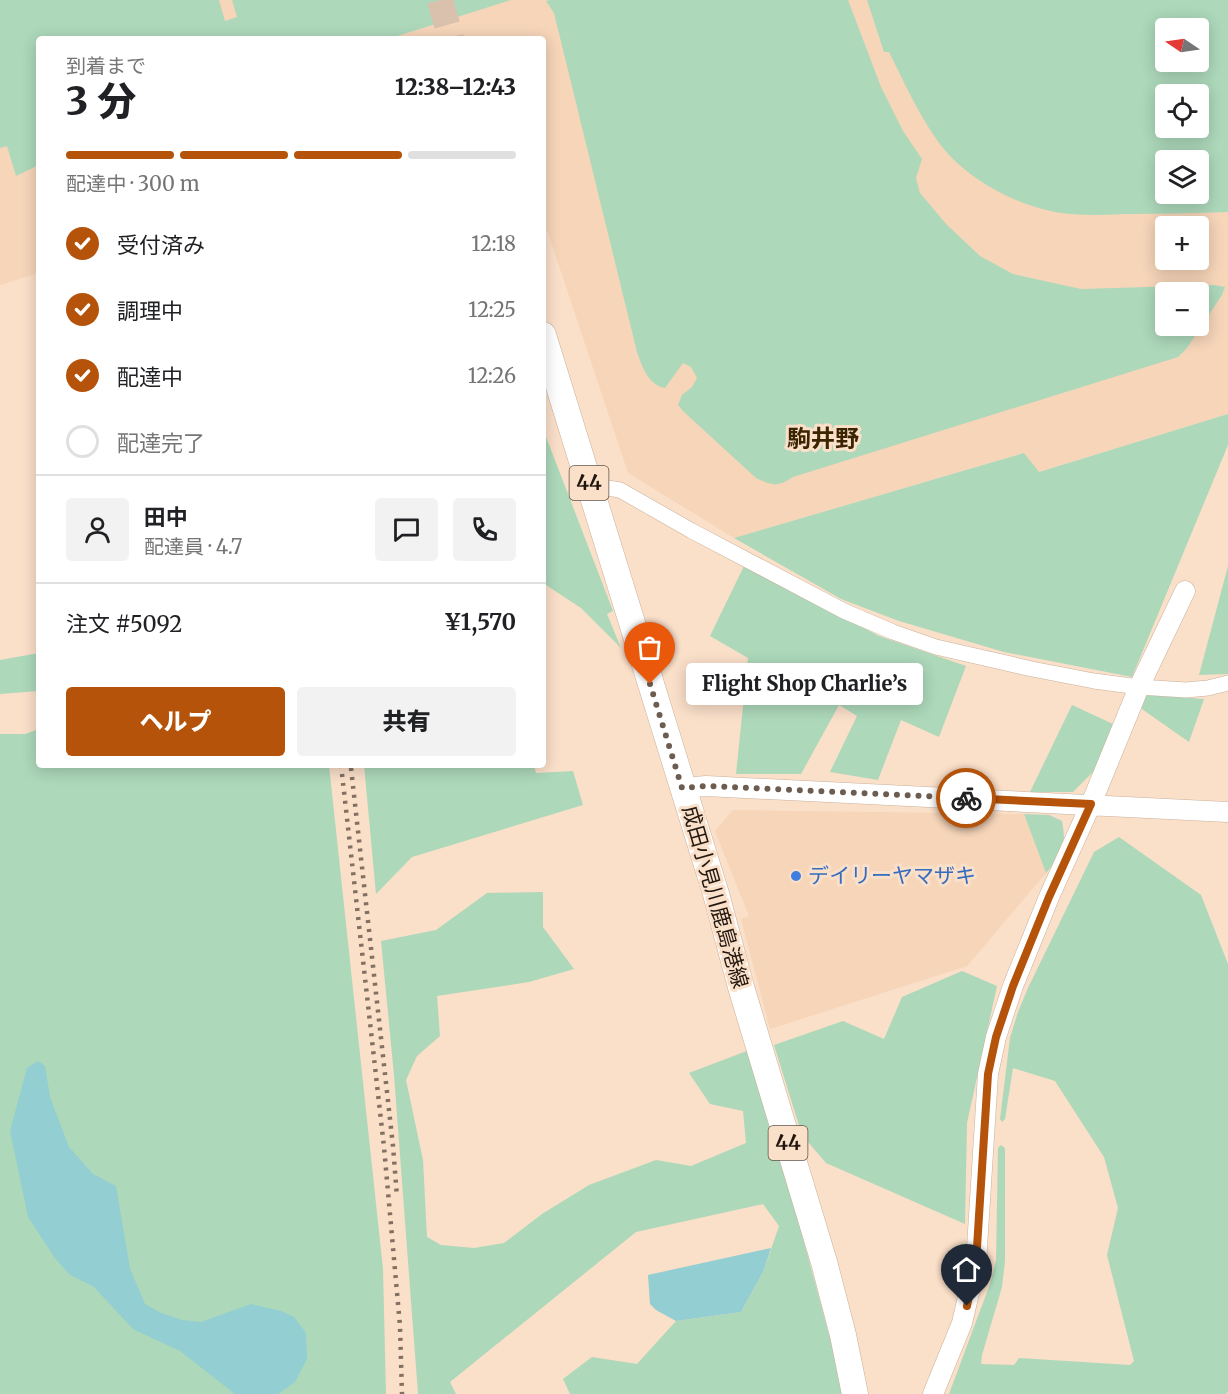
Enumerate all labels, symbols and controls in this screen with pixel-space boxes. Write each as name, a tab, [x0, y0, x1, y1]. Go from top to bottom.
north arrow	[1155, 18, 1209, 72]
map controls	[1155, 18, 1209, 336]
text: 到着まで	[66, 53, 146, 78]
text: 12:38–12:43	[395, 73, 516, 101]
text: 3 分	[66, 77, 137, 126]
button: locate	[1155, 84, 1209, 138]
button: layers	[1155, 150, 1209, 204]
text: 配達中 · 300 m	[66, 171, 200, 196]
button: +	[1155, 216, 1209, 270]
icon: check	[66, 227, 99, 260]
text: 受付済み	[117, 231, 205, 259]
text: 12:18	[471, 231, 516, 256]
button: −	[1155, 282, 1209, 336]
icon: check	[66, 293, 99, 326]
text: 調理中	[117, 297, 183, 325]
text: 12:25	[468, 297, 516, 322]
icon: check	[66, 359, 99, 392]
text: 配達中	[117, 363, 183, 391]
text: 12:26	[468, 363, 516, 388]
district label: 駒井野	[787, 423, 859, 454]
text: 配達完了	[117, 429, 205, 457]
road number: 44	[570, 466, 608, 500]
button: person	[66, 498, 129, 561]
button: chat	[375, 498, 438, 561]
button: phone	[453, 498, 516, 561]
text: 田中	[144, 503, 188, 531]
text: 配達員 · 4.7	[144, 534, 242, 559]
text: ¥1,570	[444, 608, 516, 636]
text: 注文 #5092	[66, 610, 182, 638]
pin	[624, 622, 675, 684]
icon: bag	[633, 631, 666, 664]
callout: Flight Shop Charlie’s	[686, 663, 923, 705]
text: Flight Shop Charlie’s	[702, 671, 907, 696]
button: ヘルプ	[66, 687, 285, 756]
button: 共有	[297, 687, 516, 756]
courier	[936, 768, 996, 828]
icon: bike	[950, 782, 983, 815]
street label: 成田小見川鹿島港線	[676, 802, 755, 991]
place label: デイリーヤマザキ	[808, 862, 976, 889]
marker: デイリーヤマザキ	[789, 869, 803, 883]
road number: 44	[768, 1126, 808, 1160]
pin	[941, 1244, 992, 1306]
icon: home	[950, 1253, 983, 1286]

